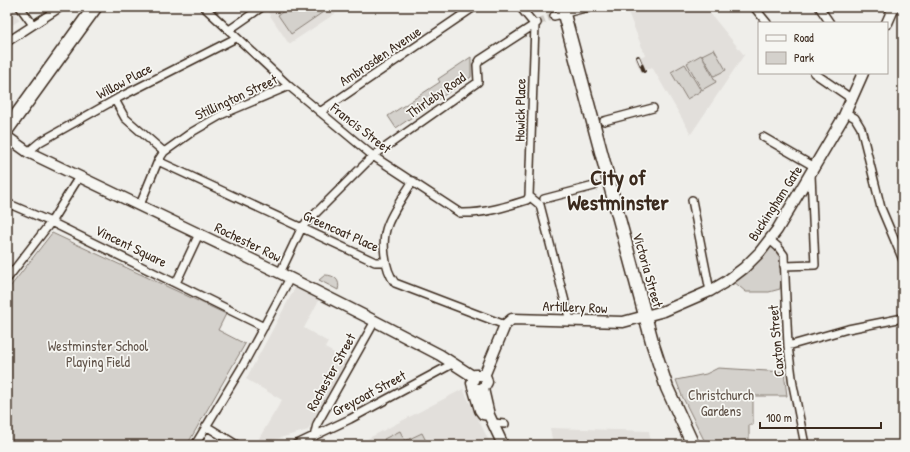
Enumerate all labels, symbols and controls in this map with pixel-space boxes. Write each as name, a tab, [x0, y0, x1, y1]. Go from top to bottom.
street label: Ambrosden Avenue	[335, 21, 425, 90]
legend	[758, 22, 888, 74]
text: Road	[794, 29, 814, 46]
text: Park	[794, 49, 814, 66]
street label: Willow Place	[93, 58, 155, 103]
street label: Thirleby Road	[402, 67, 470, 123]
street label: Stillington Street	[192, 69, 281, 125]
street label: Howick Place	[509, 78, 530, 142]
street label: Francis Street	[326, 97, 396, 157]
street label: Buckingham Gate	[743, 161, 807, 245]
district label: City of Westminster	[567, 162, 669, 217]
street label: Greencoat Place	[300, 205, 383, 256]
street label: Rochester Row	[212, 217, 285, 266]
street label: Vincent Square	[92, 220, 171, 272]
street label: Victoria Street	[629, 230, 668, 310]
street label: Artillery Row	[542, 296, 608, 318]
street label: Caxton Street	[763, 304, 788, 378]
street label: Rochester Street	[301, 329, 360, 414]
park label: Westminster School Playing Field	[48, 336, 149, 372]
street label: Greycoat Street	[329, 365, 410, 421]
park label: Christchurch Gardens	[688, 385, 754, 420]
scale bar	[760, 404, 881, 430]
text: 100 m	[766, 409, 792, 426]

